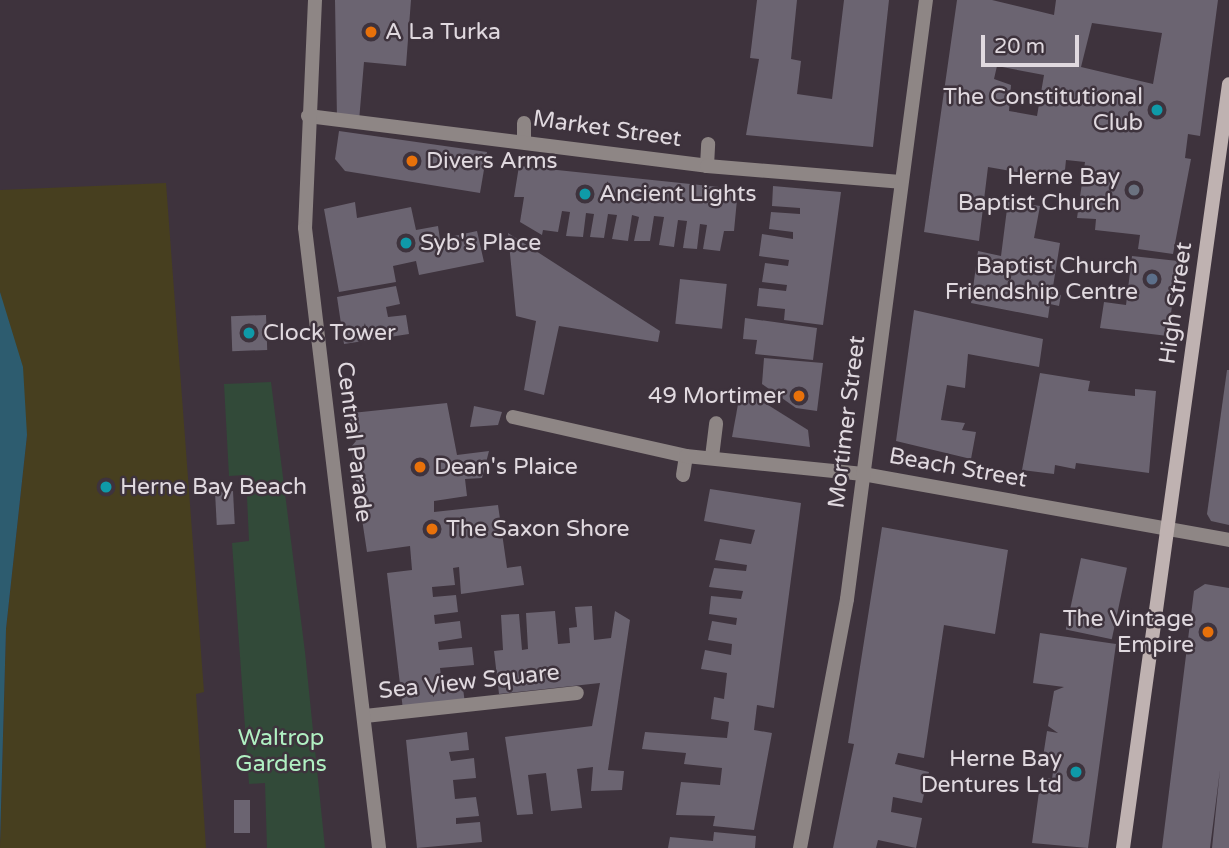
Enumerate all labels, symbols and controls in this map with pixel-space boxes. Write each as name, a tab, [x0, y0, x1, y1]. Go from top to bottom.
place label: A La Turka	[385, 18, 501, 46]
scale bar	[984, 21, 1082, 65]
marker: A La Turka	[363, 24, 379, 40]
text: 20 m	[994, 34, 1045, 59]
place label: The Constitutional Club	[943, 83, 1143, 137]
marker: The Constitutional Club	[1149, 102, 1165, 118]
street label: Market Street	[531, 105, 683, 153]
place label: Divers Arms	[426, 147, 558, 175]
marker: Divers Arms	[404, 153, 420, 169]
place label: Herne Bay Baptist Church	[958, 163, 1120, 217]
place label: Ancient Lights	[599, 180, 757, 208]
marker: Herne Bay Baptist Church	[1126, 182, 1142, 198]
marker: Ancient Lights	[577, 186, 593, 202]
place label: Syb's Place	[420, 229, 541, 257]
marker: Syb's Place	[398, 235, 414, 251]
street label: High Street	[1154, 240, 1198, 366]
place label: Baptist Church Friendship Centre	[945, 252, 1138, 306]
marker: Baptist Church Friendship Centre	[1144, 271, 1160, 287]
place label: Clock Tower	[263, 319, 396, 347]
marker: Clock Tower	[241, 325, 257, 341]
street label: Mortimer Street	[823, 334, 871, 510]
street label: Central Parade	[330, 360, 378, 524]
place label: 49 Mortimer	[648, 382, 785, 410]
marker: 49 Mortimer	[791, 388, 807, 404]
street label: Beach Street	[887, 442, 1029, 494]
place label: Dean's Plaice	[434, 453, 578, 481]
marker: Dean's Plaice	[412, 459, 428, 475]
place label: Herne Bay Beach	[120, 473, 307, 501]
marker: Herne Bay Beach	[98, 479, 114, 495]
place label: The Saxon Shore	[446, 515, 630, 543]
marker: The Saxon Shore	[424, 521, 440, 537]
place label: The Vintage Empire	[1063, 605, 1194, 659]
marker: The Vintage Empire	[1200, 624, 1216, 640]
street label: Sea View Square	[377, 659, 561, 705]
park label: Waltrop Gardens	[235, 724, 327, 778]
place label: Herne Bay Dentures Ltd	[921, 745, 1062, 799]
marker: Herne Bay Dentures Ltd	[1068, 764, 1084, 780]

